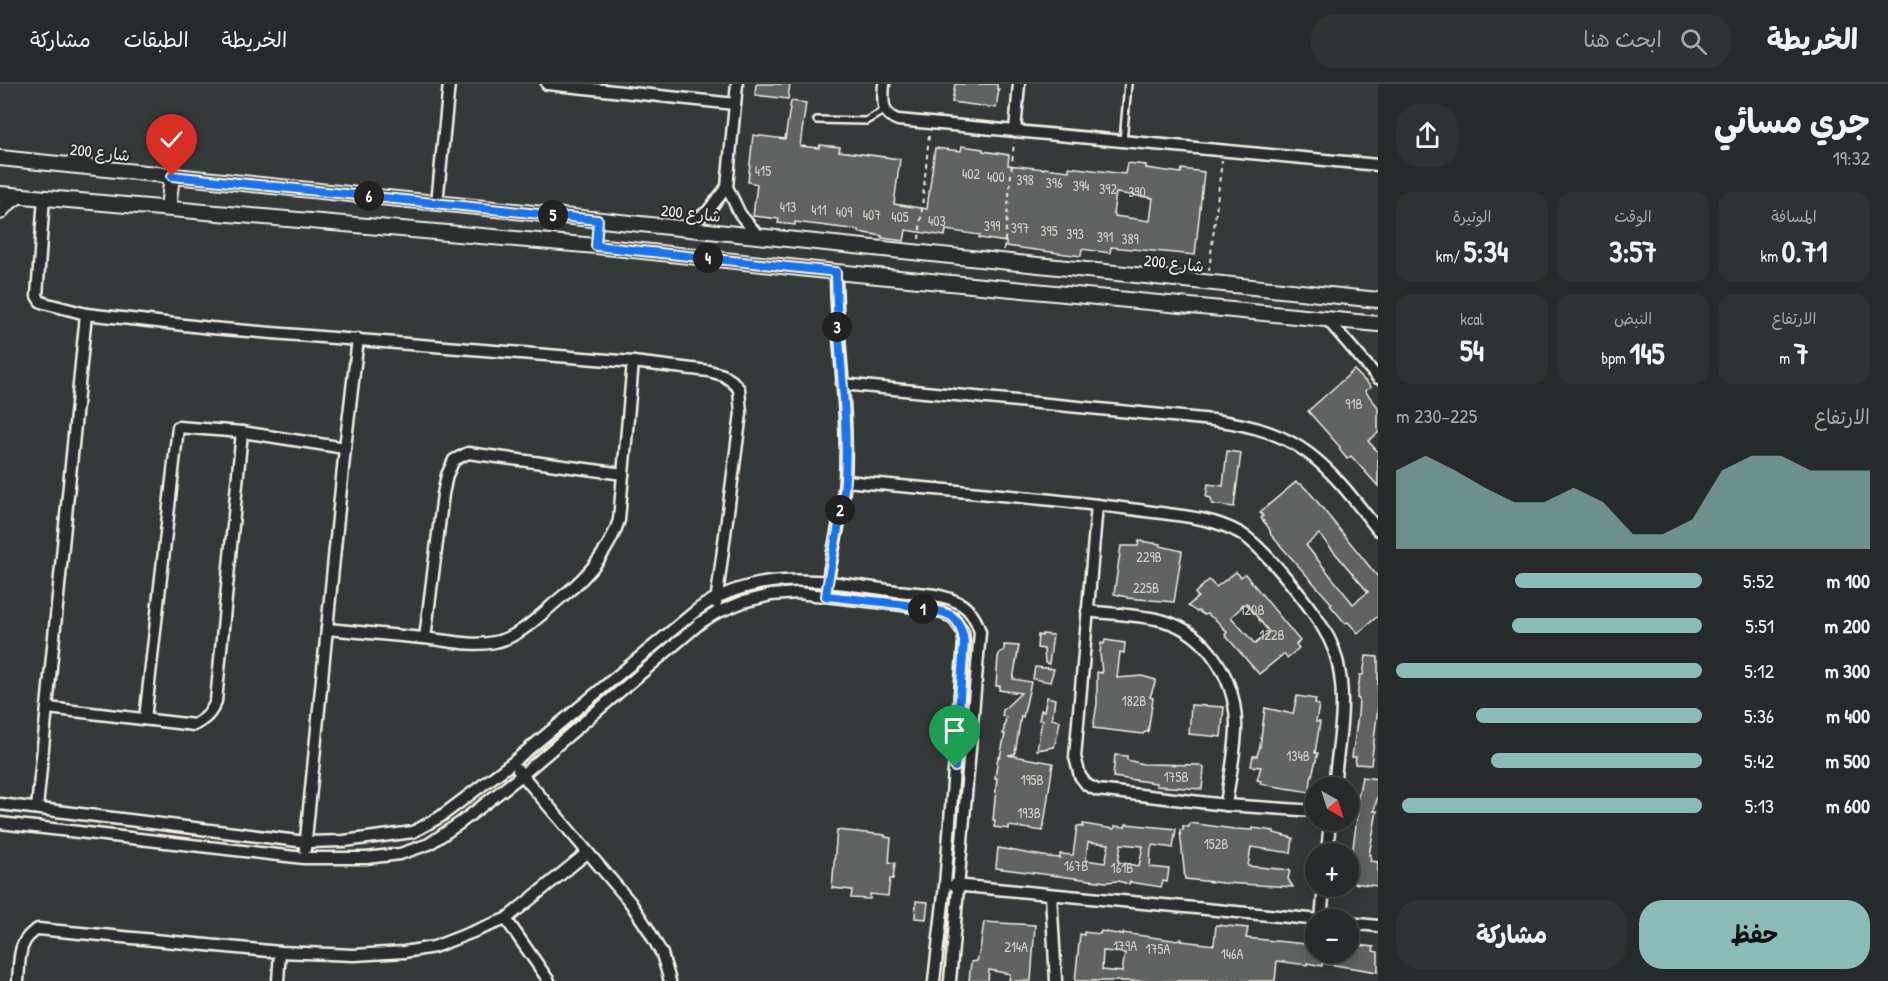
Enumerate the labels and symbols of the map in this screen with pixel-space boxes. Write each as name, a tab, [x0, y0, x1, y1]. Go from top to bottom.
pin	[146, 114, 197, 176]
street label: شارع 200	[69, 138, 131, 167]
house number: 415	[755, 161, 771, 180]
house number: 402	[962, 164, 980, 183]
house number: 400	[987, 167, 1005, 186]
house number: 398	[1016, 170, 1034, 189]
house number: 396	[1046, 173, 1063, 192]
house number: 394	[1073, 176, 1089, 195]
house number: 392	[1099, 179, 1117, 198]
pin: 6	[354, 181, 384, 211]
house number: 390	[1128, 182, 1146, 201]
house number: 413	[780, 197, 796, 216]
street label: شارع 200	[660, 199, 722, 228]
pin: 5	[538, 200, 568, 230]
house number: 411	[811, 200, 827, 219]
house number: 409	[836, 202, 852, 221]
house number: 407	[863, 205, 881, 224]
house number: 405	[891, 207, 909, 226]
house number: 403	[928, 211, 946, 230]
house number: 399	[984, 216, 1000, 235]
house number: 397	[1011, 218, 1029, 237]
house number: 395	[1040, 221, 1058, 240]
house number: 393	[1066, 224, 1084, 243]
house number: 391	[1097, 227, 1113, 246]
house number: 389	[1121, 229, 1139, 248]
pin: 4	[693, 243, 723, 273]
street label: شارع 200	[1143, 249, 1205, 278]
pin: 3	[822, 312, 852, 342]
house number: 91B	[1345, 394, 1363, 413]
pin: 2	[825, 495, 855, 525]
house number: 229B	[1136, 547, 1162, 566]
house number: 225B	[1133, 578, 1159, 597]
pin: 1	[908, 594, 938, 624]
house number: 120B	[1239, 600, 1265, 619]
house number: 122B	[1259, 625, 1285, 644]
house number: 182B	[1122, 691, 1146, 710]
pin	[929, 705, 980, 767]
house number: 134B	[1286, 746, 1310, 765]
house number: 175B	[1163, 767, 1189, 786]
house number: 195B	[1020, 770, 1044, 789]
north arrow	[1305, 777, 1359, 831]
house number: 193B	[1017, 803, 1041, 822]
house number: 152B	[1204, 834, 1228, 853]
house number: 167B	[1064, 856, 1088, 875]
house number: 161B	[1111, 858, 1133, 877]
house number: 179A	[1113, 936, 1137, 955]
house number: 214A	[1004, 937, 1028, 956]
house number: 175A	[1146, 939, 1171, 958]
house number: 146A	[1221, 944, 1244, 963]

